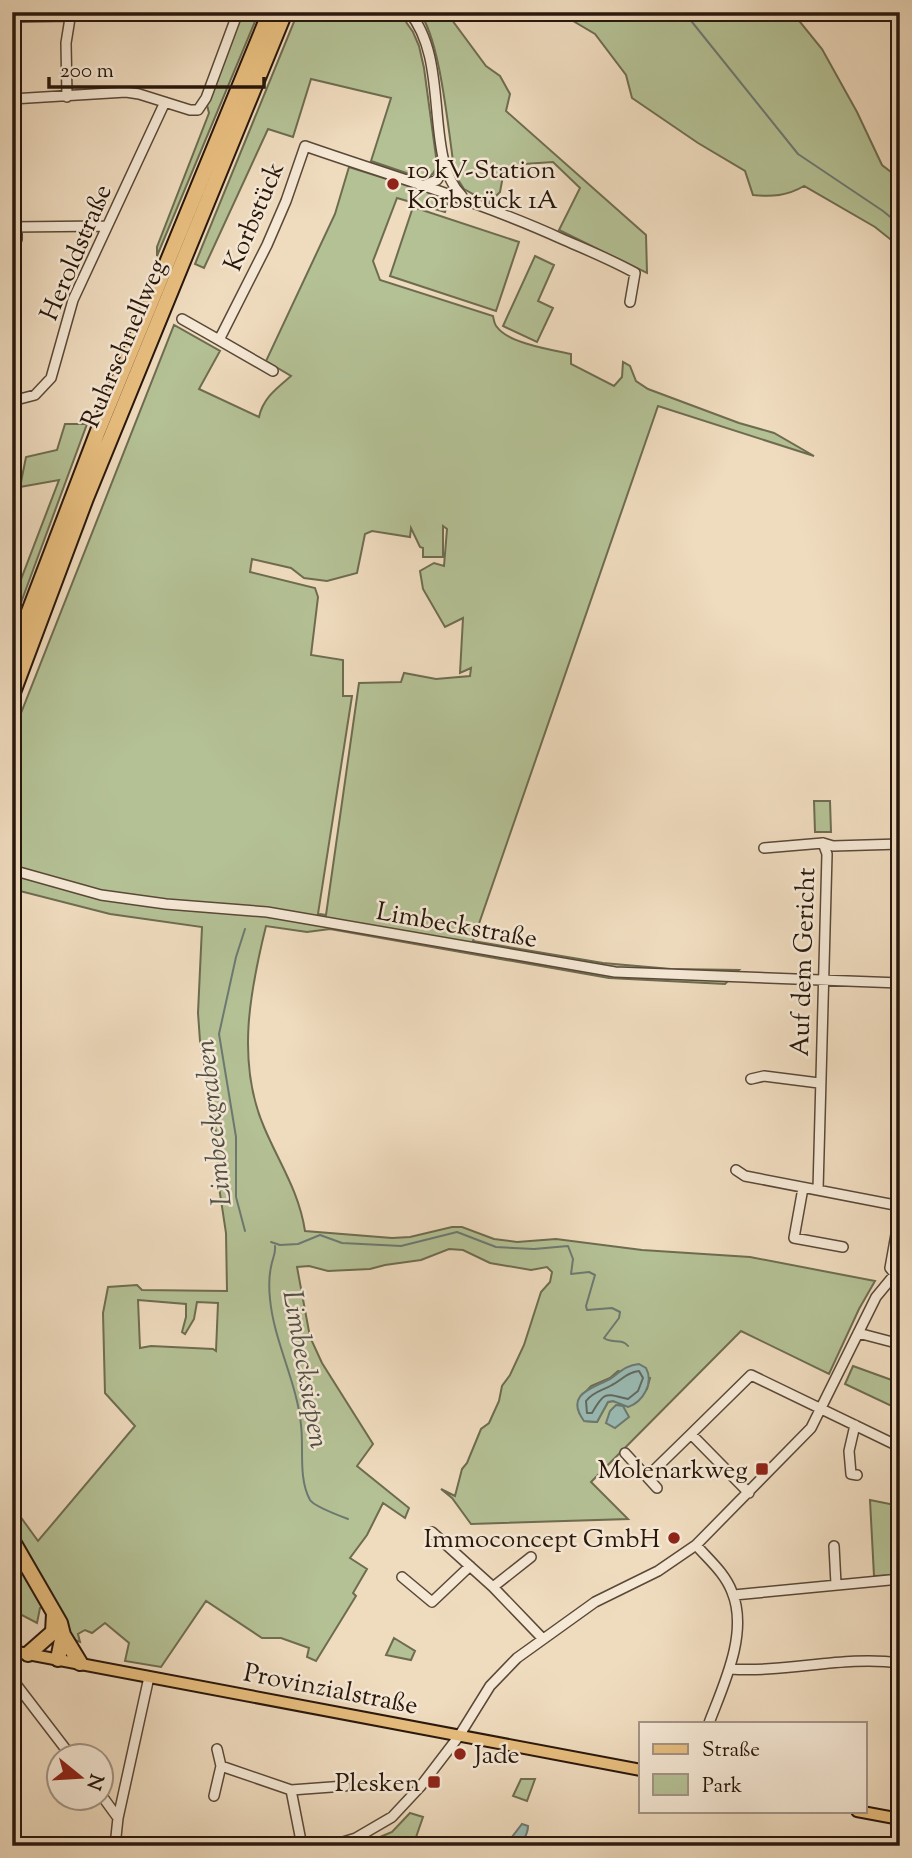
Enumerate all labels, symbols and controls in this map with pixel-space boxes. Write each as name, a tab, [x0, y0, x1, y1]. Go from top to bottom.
scale bar	[49, 46, 264, 90]
text: 200 m	[60, 57, 114, 87]
place label: 10 kV-Station Korbstück 1A	[407, 153, 558, 220]
street label: Korbstück	[216, 157, 295, 277]
marker: 10 kV-Station Korbstück 1A	[385, 176, 401, 192]
street label: Heroldstraße	[32, 179, 123, 327]
street label: Ruhrschnellweg	[73, 254, 177, 434]
street label: Auf dem Gericht	[783, 867, 826, 1057]
street label: Limbeckstraße	[373, 894, 540, 959]
water label: Limbeckgraben	[186, 1037, 244, 1208]
water label: Limbecksiepen	[270, 1287, 338, 1452]
place label: Molenarkweg	[598, 1453, 748, 1490]
marker: Molenarkweg	[754, 1461, 770, 1477]
place label: Immoconcept GmbH	[424, 1522, 660, 1559]
marker: Immoconcept GmbH	[666, 1530, 682, 1546]
street label: Provinzialstraße	[240, 1655, 421, 1725]
legend	[639, 1722, 866, 1812]
text: Straße	[702, 1736, 760, 1766]
place label: Jade	[472, 1738, 520, 1775]
north arrow	[46, 1742, 116, 1812]
marker: Jade	[452, 1746, 468, 1762]
place label: Plesken	[335, 1766, 420, 1803]
text: N	[79, 1770, 109, 1793]
text: Park	[702, 1772, 743, 1802]
marker: Plesken	[426, 1774, 442, 1790]

